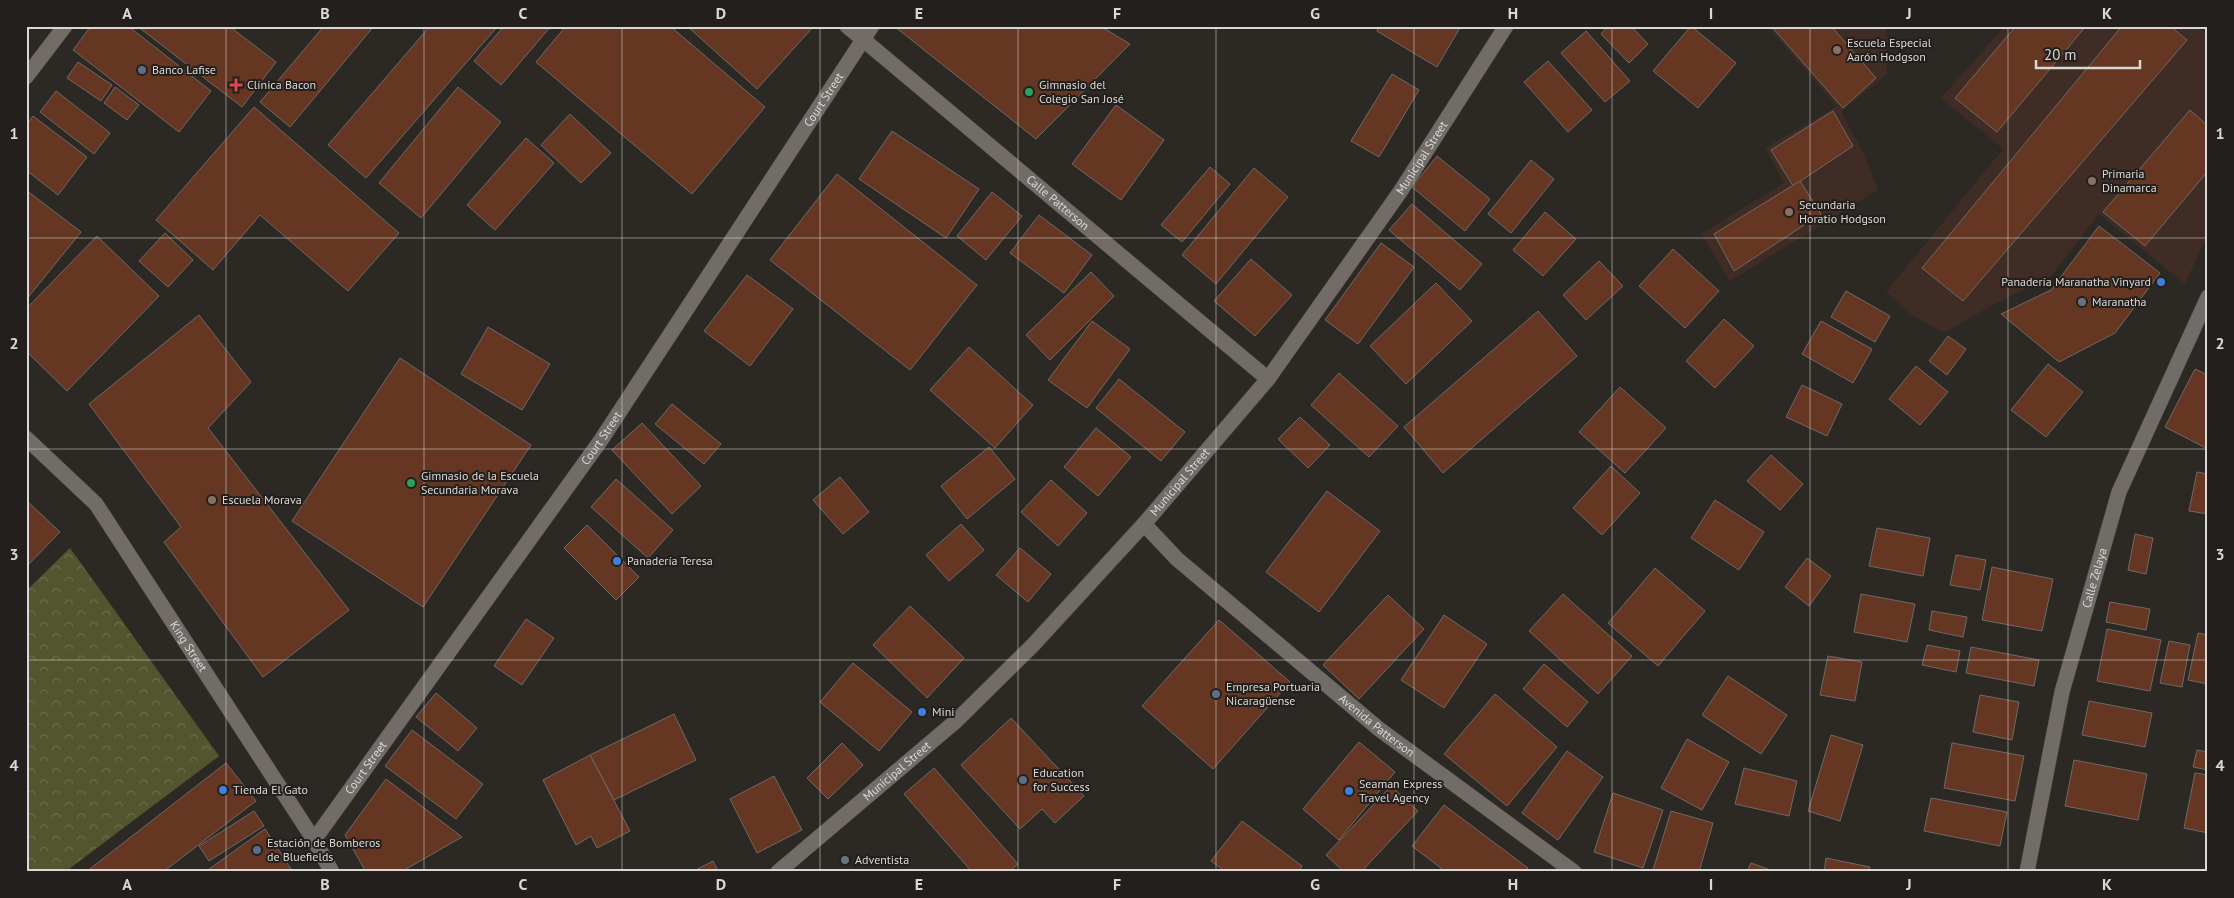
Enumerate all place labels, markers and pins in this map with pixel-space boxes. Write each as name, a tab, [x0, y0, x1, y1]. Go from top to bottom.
place label: Escuela Especial Aarón Hodgson	[1847, 35, 1932, 64]
marker: Escuela Especial Aarón Hodgson	[1831, 44, 1843, 56]
place label: Banco Lafise	[152, 62, 216, 77]
marker: Banco Lafise	[136, 64, 148, 76]
place label: Clínica Bacon	[247, 77, 316, 92]
place label: Gimnasio del Colegio San José	[1039, 77, 1124, 106]
marker: Clínica Bacon	[229, 78, 243, 92]
marker: Gimnasio del Colegio San José	[1023, 86, 1035, 98]
place label: Primaria Dinamarca	[2102, 166, 2157, 195]
marker: Primaria Dinamarca	[2086, 175, 2098, 187]
place label: Secundaria Horatio Hodgson	[1799, 197, 1886, 226]
marker: Secundaria Horatio Hodgson	[1783, 206, 1795, 218]
place label: Panadería Maranatha Vinyard	[2001, 274, 2151, 289]
marker: Panadería Maranatha Vinyard	[2155, 276, 2167, 288]
place label: Maranatha	[2092, 294, 2147, 309]
marker: Maranatha	[2076, 296, 2088, 308]
place label: Gimnasio de la Escuela Secundaria Morava	[421, 468, 539, 497]
marker: Gimnasio de la Escuela Secundaria Morava	[405, 477, 417, 489]
place label: Escuela Morava	[222, 492, 302, 507]
marker: Escuela Morava	[206, 494, 218, 506]
place label: Panadería Teresa	[627, 553, 713, 568]
marker: Panadería Teresa	[611, 555, 623, 567]
place label: Empresa Portuaria Nicaragüense	[1226, 679, 1320, 708]
marker: Empresa Portuaria Nicaragüense	[1210, 688, 1222, 700]
place label: Mini	[932, 704, 955, 719]
marker: Mini	[916, 706, 928, 718]
place label: Education for Success	[1033, 765, 1090, 794]
marker: Education for Success	[1017, 774, 1029, 786]
place label: Seaman Express Travel Agency	[1359, 776, 1442, 805]
place label: Tienda El Gato	[233, 782, 308, 797]
marker: Tienda El Gato	[217, 784, 229, 796]
marker: Seaman Express Travel Agency	[1343, 785, 1355, 797]
place label: Estación de Bomberos de Bluefields	[267, 835, 380, 864]
marker: Estación de Bomberos de Bluefields	[251, 844, 263, 856]
place label: Adventista	[855, 852, 909, 867]
marker: Adventista	[839, 854, 851, 866]

